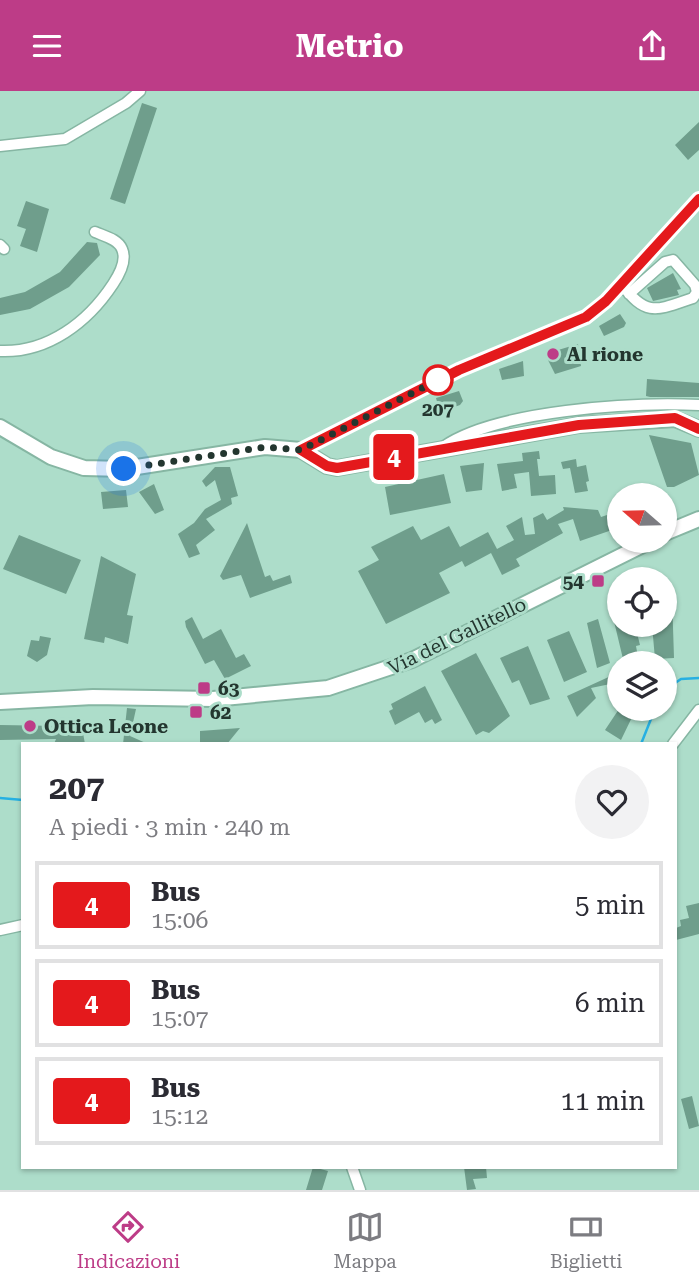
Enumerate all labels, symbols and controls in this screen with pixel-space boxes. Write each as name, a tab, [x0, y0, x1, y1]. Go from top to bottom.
icon: menu	[28, 27, 66, 65]
text: Metrio	[295, 27, 404, 65]
icon: share	[633, 27, 671, 65]
place label: Al rione	[567, 343, 643, 366]
marker: Al rione	[545, 346, 561, 362]
marker: 207	[423, 365, 453, 395]
place label: 207	[422, 398, 454, 421]
line badge: 4	[371, 434, 417, 480]
text: 4	[387, 443, 401, 471]
your location	[106, 451, 141, 486]
north arrow	[607, 483, 677, 553]
map controls	[607, 483, 677, 721]
button: locate	[607, 567, 677, 637]
place label: 54	[563, 570, 584, 593]
marker: 54	[590, 573, 606, 589]
street label: Via del Gallitello	[384, 593, 530, 679]
button: layers	[607, 651, 677, 721]
place label: 63	[218, 677, 240, 700]
marker: 63	[196, 680, 212, 696]
place label: 62	[210, 701, 231, 724]
marker: 62	[188, 704, 204, 720]
place label: Ottica Leone	[44, 715, 168, 738]
marker: Ottica Leone	[22, 718, 38, 734]
button: heart	[575, 765, 649, 839]
text: 207	[49, 768, 104, 807]
text: A piedi · 3 min · 240 m	[49, 814, 290, 841]
text: Bus	[151, 877, 200, 907]
text: 5 min	[575, 890, 645, 920]
text: 4	[85, 891, 98, 919]
text: 15:06	[151, 907, 208, 934]
text: Bus	[151, 975, 200, 1005]
text: 6 min	[575, 988, 645, 1018]
text: 4	[85, 989, 98, 1017]
text: 15:07	[151, 1005, 208, 1032]
text: Bus	[151, 1073, 200, 1103]
text: 11 min	[561, 1086, 645, 1116]
text: 4	[85, 1087, 98, 1115]
text: 15:12	[151, 1103, 208, 1130]
tab: Indicazioni	[77, 1208, 180, 1273]
tab: Mappa	[333, 1208, 397, 1273]
tab: Biglietti	[550, 1208, 622, 1273]

